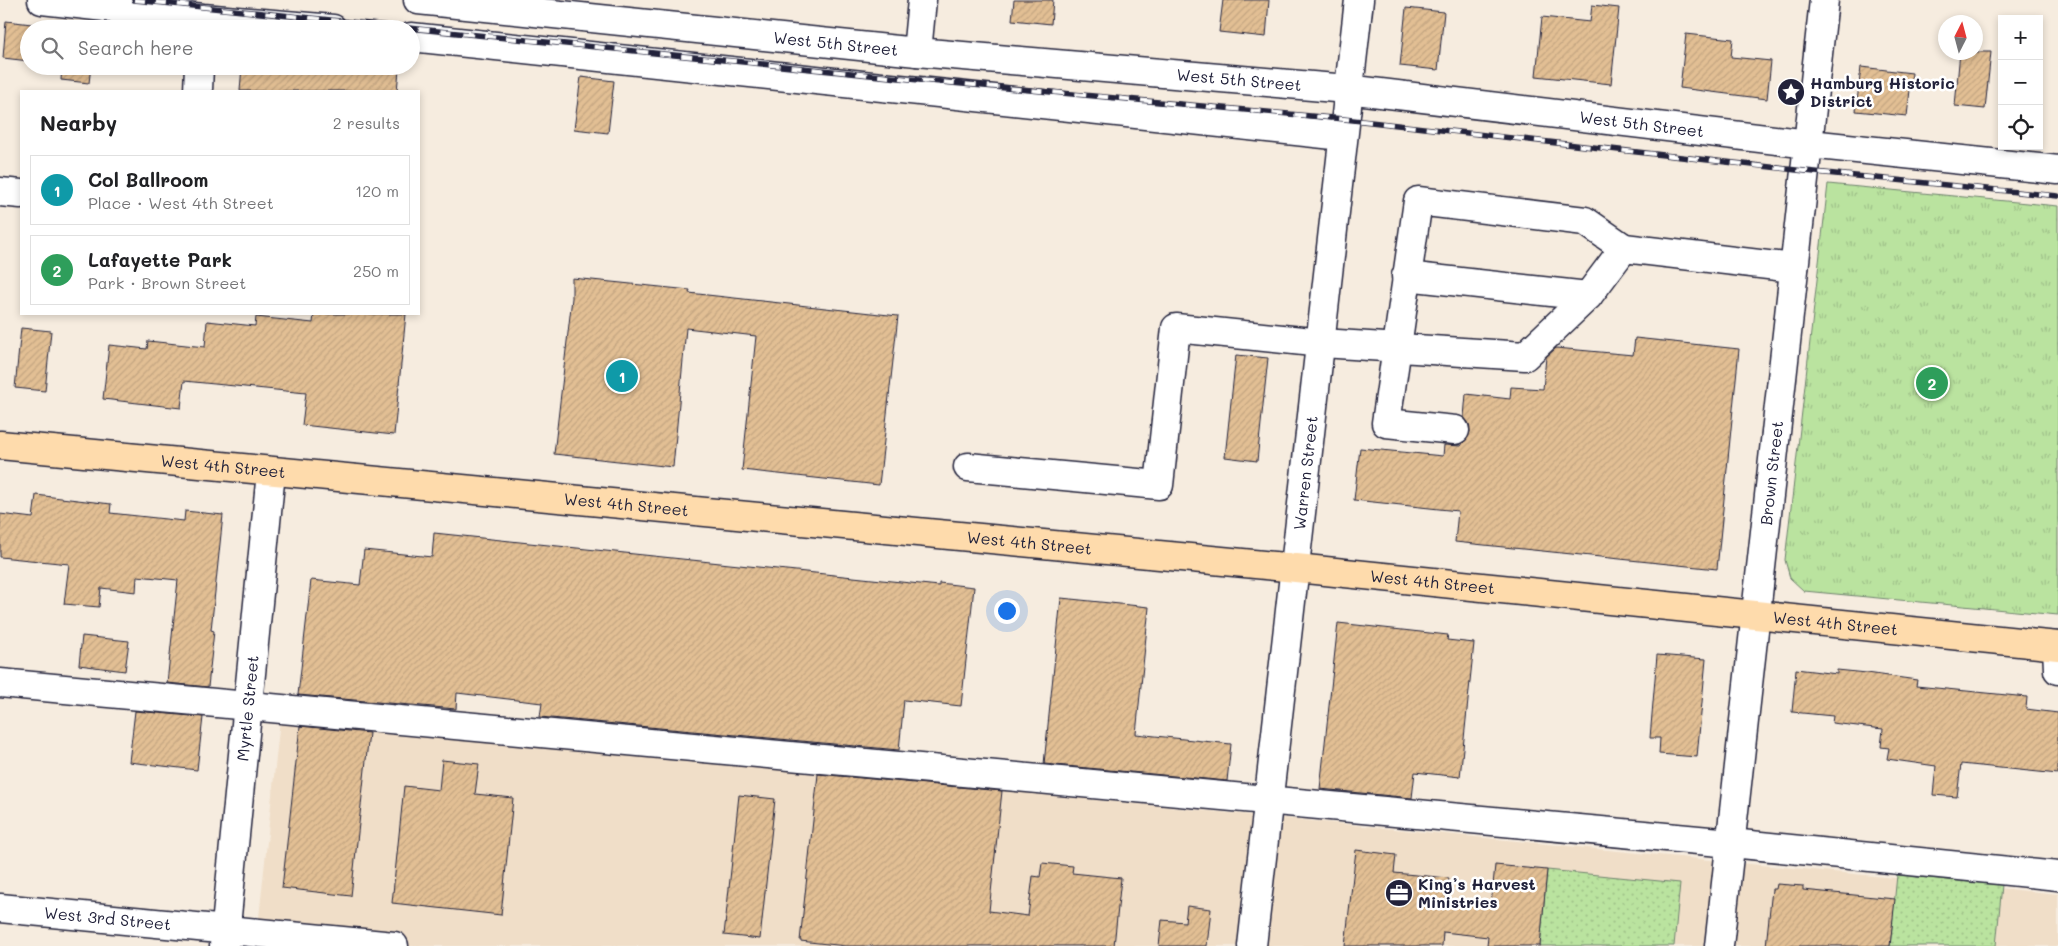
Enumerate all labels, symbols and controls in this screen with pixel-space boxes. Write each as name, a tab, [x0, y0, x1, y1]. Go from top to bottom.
north arrow	[1938, 15, 1983, 60]
map controls	[1998, 15, 2043, 150]
button: +	[1998, 15, 2043, 60]
search box	[20, 20, 420, 75]
street label: West 5th Street	[772, 26, 899, 60]
icon: search	[38, 34, 66, 62]
text: Search here	[78, 35, 194, 60]
button: −	[1998, 60, 2043, 105]
street label: West 5th Street	[1176, 63, 1303, 95]
place label: Hamburg Historic District	[1810, 72, 1955, 111]
place icon: Hamburg Historic District	[1776, 77, 1806, 107]
button: locate	[1998, 105, 2043, 150]
street label: West 5th Street	[1578, 106, 1705, 141]
text: Nearby	[40, 109, 117, 136]
text: 2 results	[333, 112, 400, 133]
text: Col Ballroom	[88, 167, 208, 192]
text: 1	[53, 180, 61, 201]
text: 120 m	[355, 180, 399, 201]
text: Place · West 4th Street	[88, 192, 274, 213]
text: Lafayette Park	[88, 247, 232, 272]
text: 2	[53, 260, 61, 281]
text: 250 m	[353, 260, 399, 281]
text: Park · Brown Street	[88, 272, 246, 293]
pin: 1	[606, 357, 638, 395]
pin: 2	[1916, 364, 1948, 402]
street label: Warren Street	[1288, 415, 1322, 531]
street label: Brown Street	[1755, 420, 1787, 526]
street label: West 4th Street	[160, 449, 287, 482]
street label: West 4th Street	[563, 488, 690, 520]
street label: West 4th Street	[966, 526, 1093, 559]
street label: West 4th Street	[1369, 565, 1496, 598]
your location	[994, 598, 1020, 624]
street label: West 4th Street	[1772, 606, 1899, 640]
street label: Myrtle Street	[231, 654, 263, 762]
place label: King’s Harvest Ministries	[1418, 873, 1536, 912]
office icon: King’s Harvest Ministries	[1384, 878, 1414, 908]
street label: West 3rd Street	[43, 901, 172, 934]

